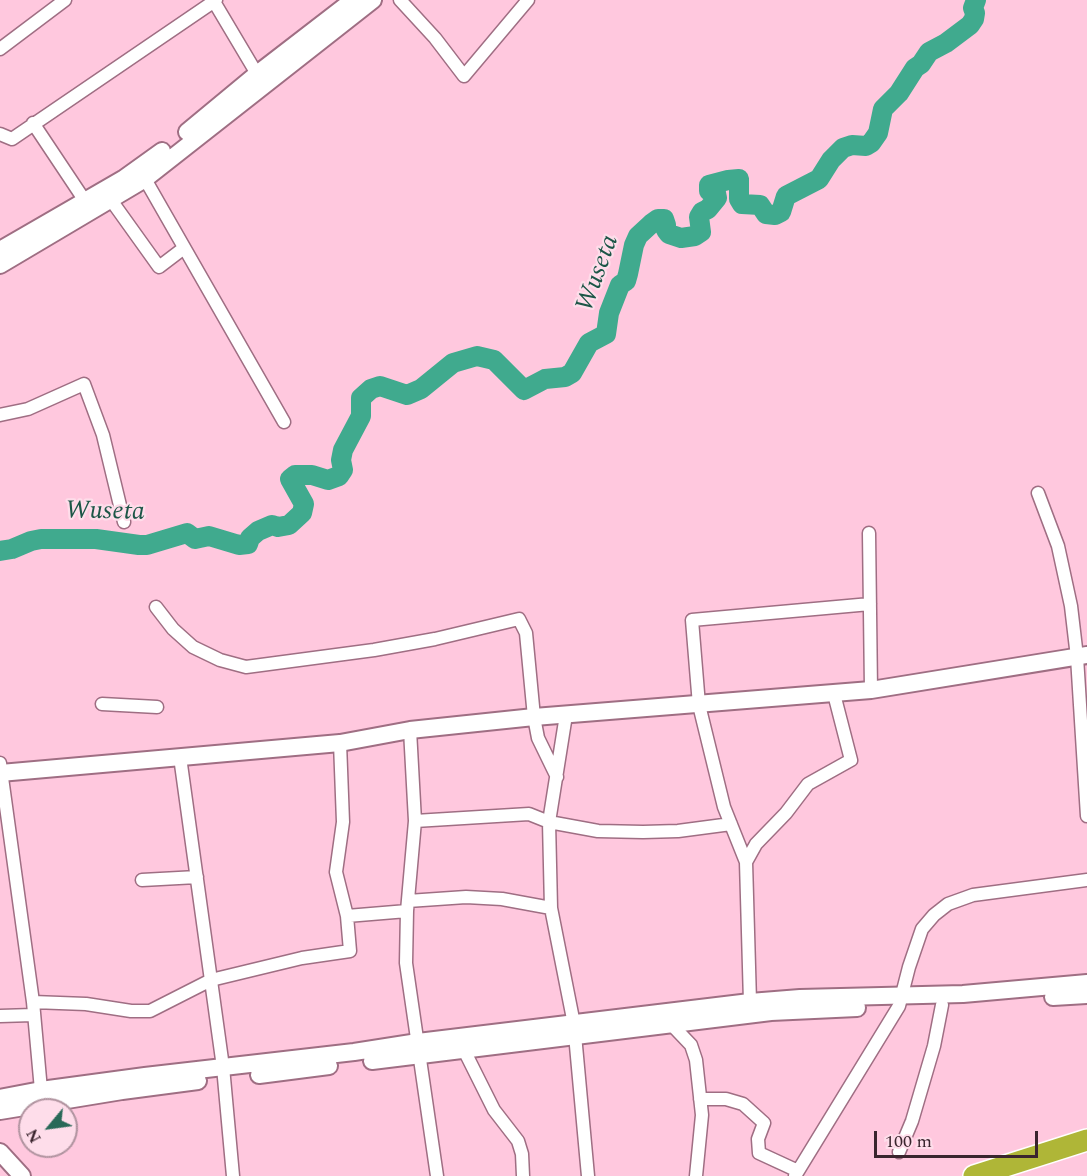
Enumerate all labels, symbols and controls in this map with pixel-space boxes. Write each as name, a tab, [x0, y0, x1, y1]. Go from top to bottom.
water label: Wuseta	[571, 231, 627, 317]
water label: Wuseta	[65, 497, 145, 529]
north arrow	[18, 1098, 78, 1158]
scale bar	[877, 1119, 1040, 1157]
text: N	[20, 1124, 48, 1147]
text: 100 m	[885, 1128, 932, 1155]

